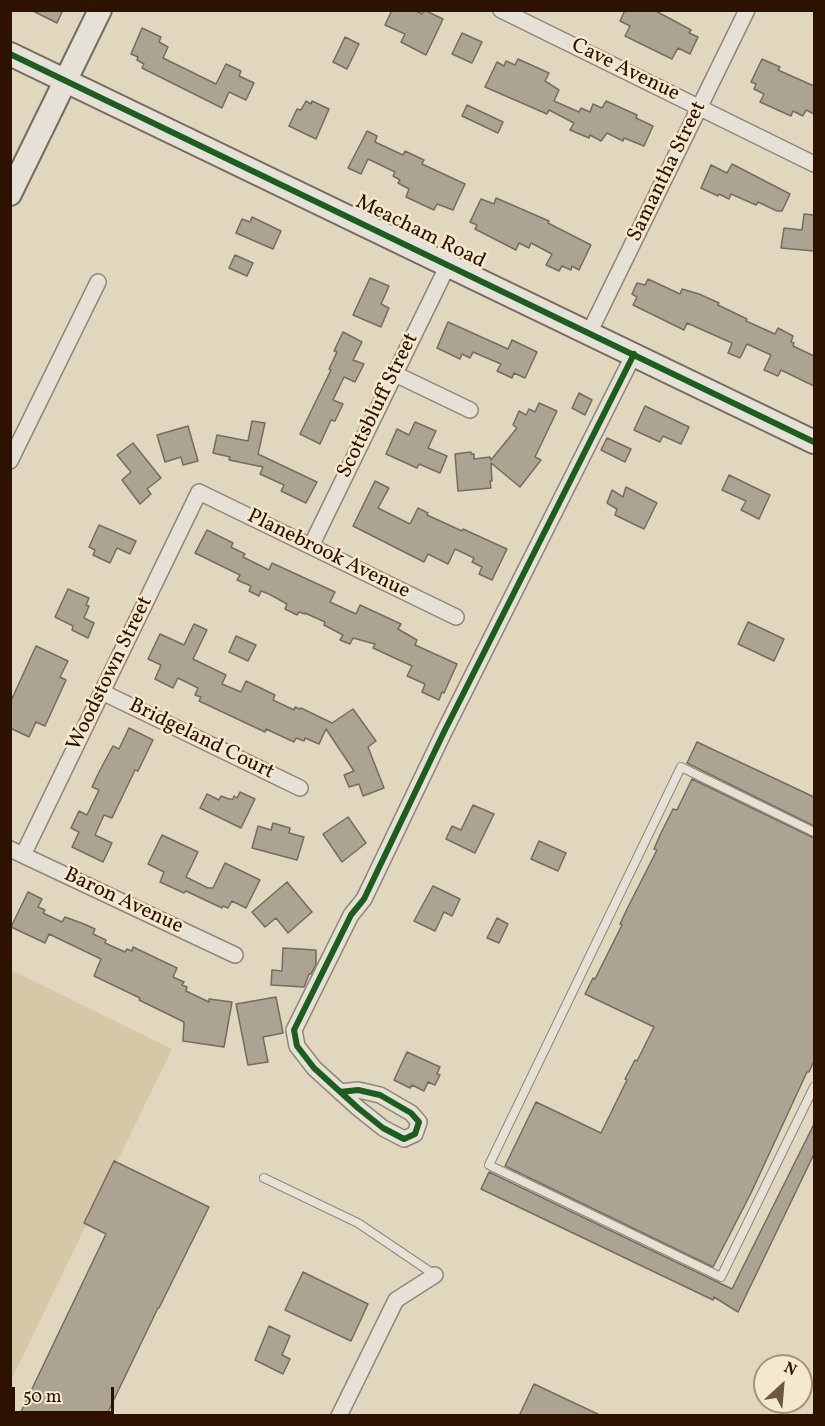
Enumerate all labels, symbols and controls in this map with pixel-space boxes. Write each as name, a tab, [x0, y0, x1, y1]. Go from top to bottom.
street label: Cave Avenue	[567, 34, 683, 108]
street label: Samantha Street	[623, 98, 713, 246]
street label: Meacham Road	[351, 191, 489, 275]
street label: Scottsbluff Street	[333, 329, 425, 483]
street label: Planebrook Avenue	[242, 505, 414, 605]
street label: Woodstown Street	[63, 593, 159, 755]
street label: Bridgeland Court	[124, 694, 278, 786]
street label: Baron Avenue	[59, 863, 187, 941]
north arrow	[753, 1354, 813, 1414]
text: N	[780, 1357, 800, 1382]
scale bar	[15, 1375, 117, 1413]
text: 50 m	[23, 1385, 62, 1410]

